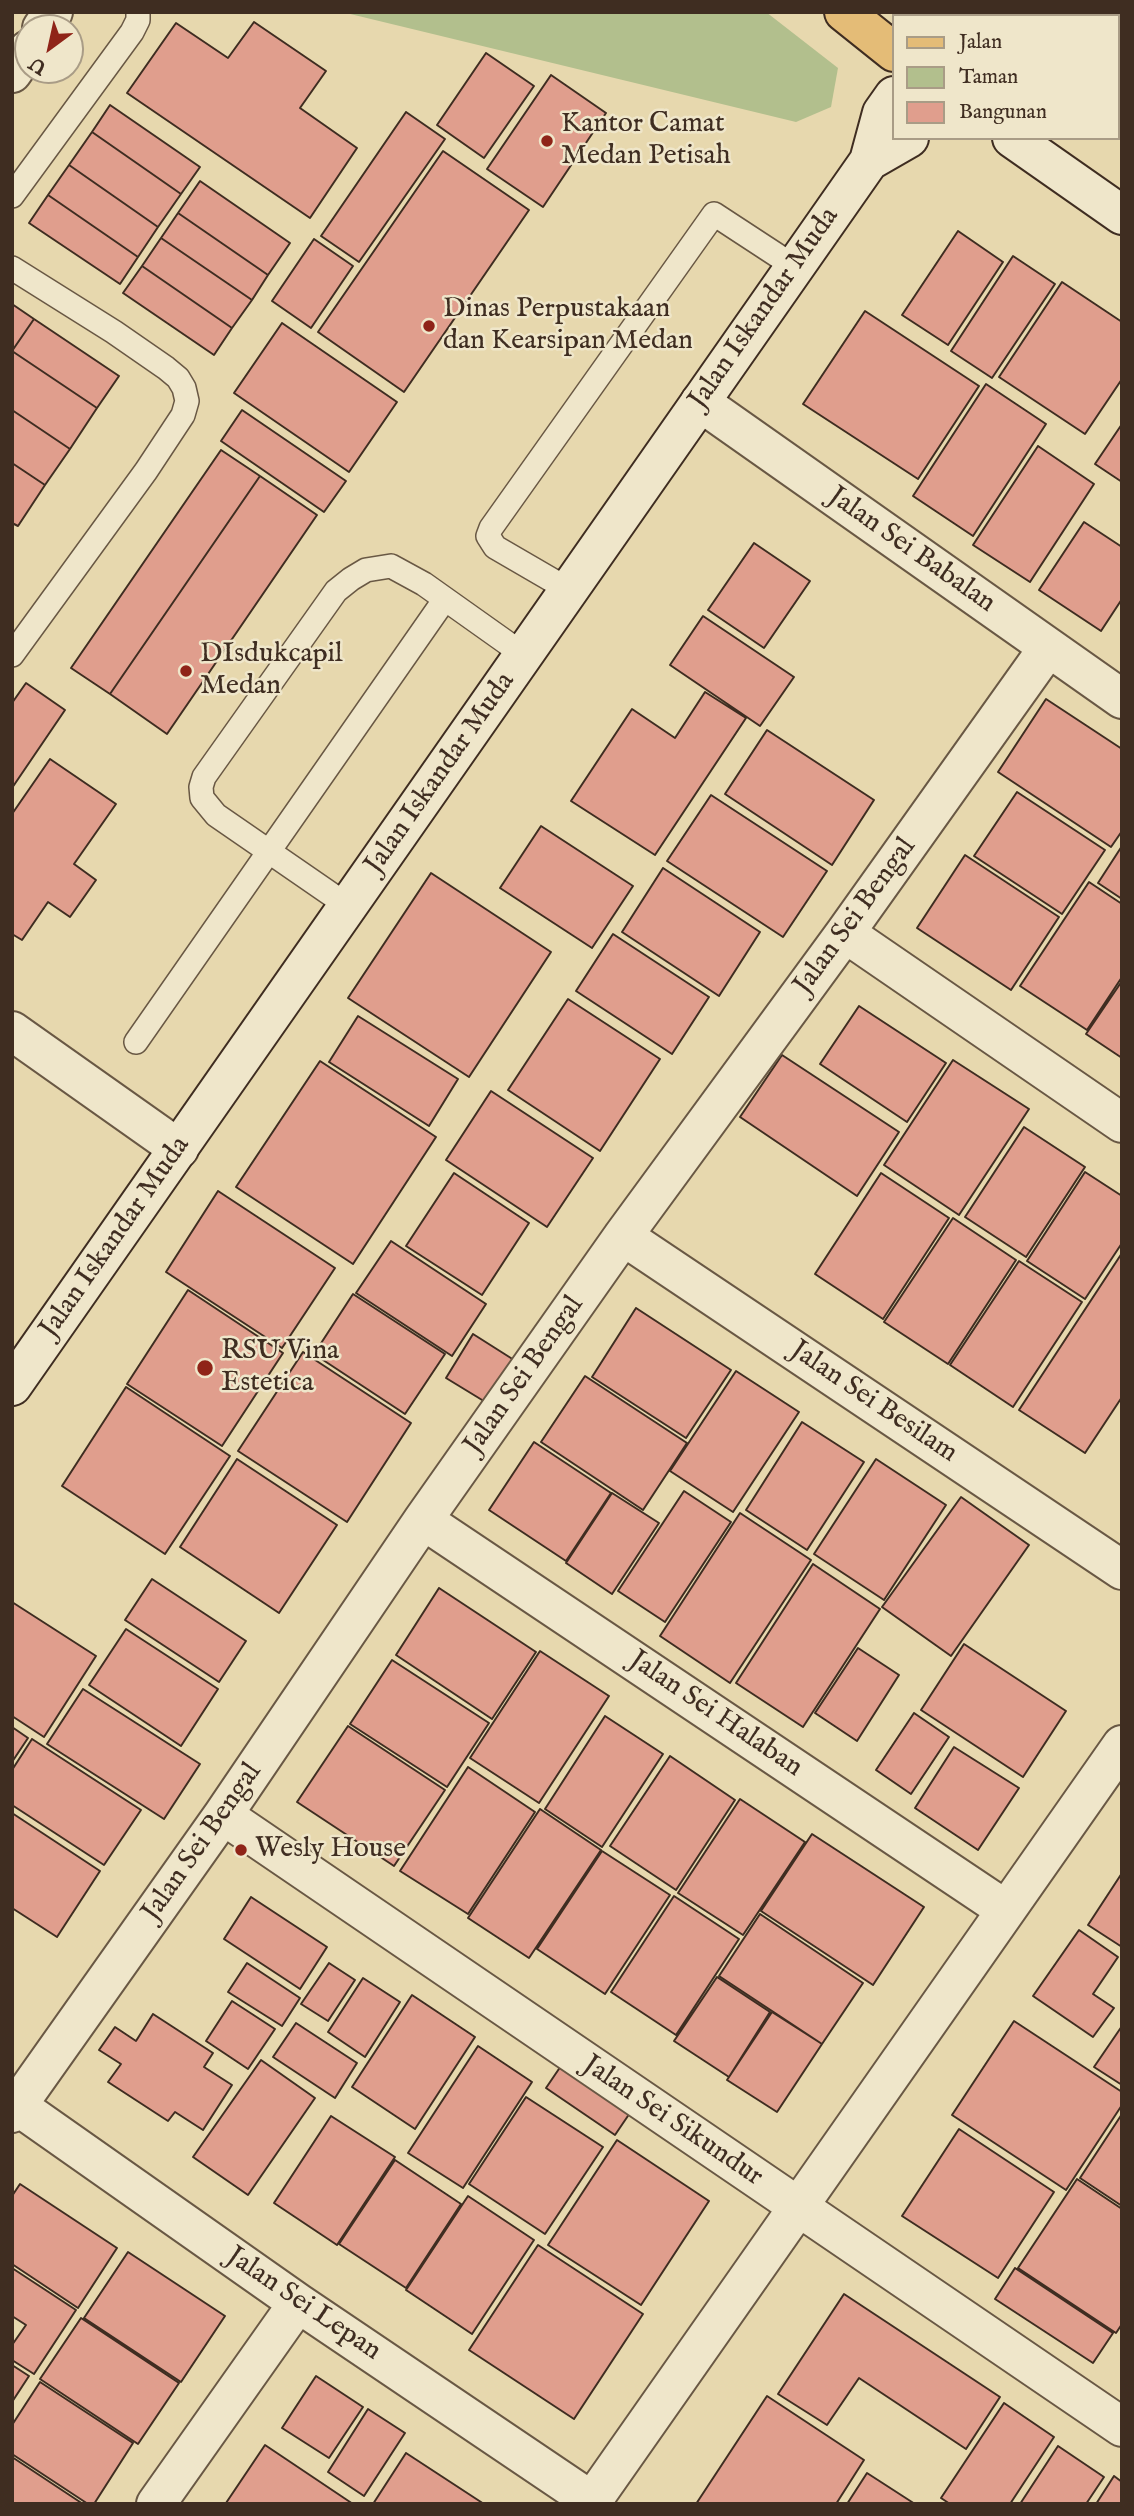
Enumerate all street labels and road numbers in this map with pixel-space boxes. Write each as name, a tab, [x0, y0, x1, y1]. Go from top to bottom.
street label: Jalan Iskandar Muda	[683, 202, 847, 416]
street label: Jalan Sei Babalan	[821, 481, 1001, 621]
street label: Jalan Iskandar Muda	[359, 667, 523, 881]
street label: Jalan Sei Bengal	[788, 832, 924, 1002]
street label: Jalan Iskandar Muda	[34, 1131, 198, 1345]
street label: Jalan Sei Bengal	[458, 1290, 592, 1462]
street label: Jalan Sei Besilam	[783, 1335, 963, 1471]
street label: Jalan Sei Halaban	[622, 1645, 808, 1785]
street label: Jalan Sei Bengal	[136, 1757, 270, 1929]
street label: Jalan Sei Sikundur	[575, 2049, 769, 2195]
street label: Jalan Sei Lepan	[219, 2241, 387, 2369]

